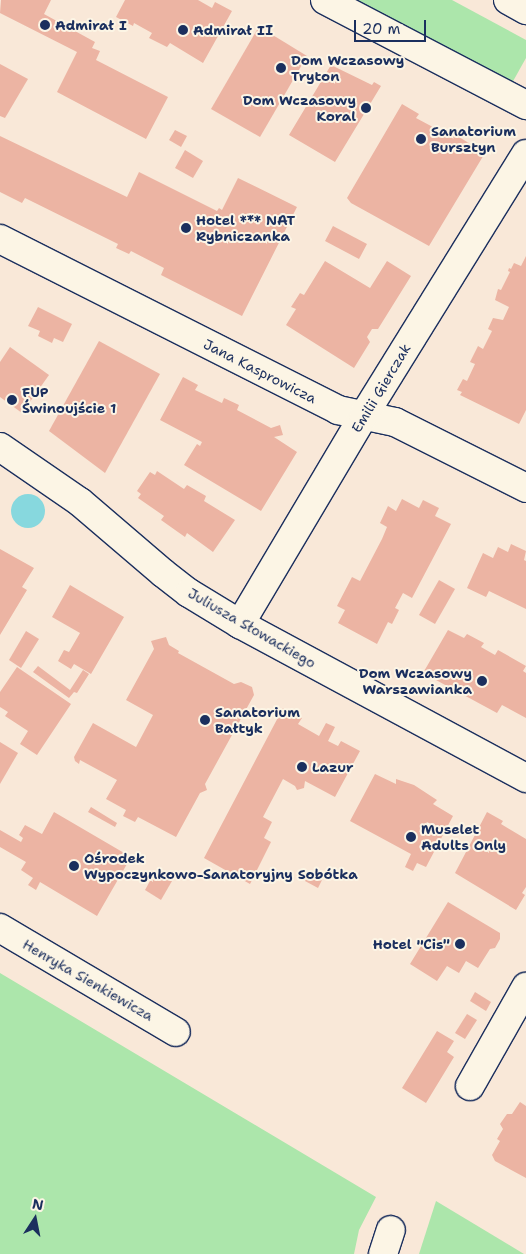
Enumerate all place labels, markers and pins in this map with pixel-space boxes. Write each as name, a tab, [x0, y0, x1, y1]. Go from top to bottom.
place label: Admirał I	[55, 17, 127, 33]
marker: Admirał I	[39, 19, 51, 31]
place label: Admirał II	[193, 22, 273, 38]
marker: Admirał II	[177, 24, 189, 36]
place label: Dom Wczasowy Tryton	[291, 52, 404, 84]
marker: Dom Wczasowy Tryton	[275, 62, 287, 74]
place label: Dom Wczasowy Koral	[243, 92, 356, 124]
marker: Dom Wczasowy Koral	[360, 102, 372, 114]
place label: Sanatorium Bursztyn	[431, 123, 516, 156]
marker: Sanatorium Bursztyn	[415, 133, 427, 145]
place label: Hotel *** NAT Rybniczanka	[196, 212, 295, 244]
marker: Hotel *** NAT Rybniczanka	[180, 222, 192, 234]
place label: FUP Świnoujście 1	[22, 384, 116, 417]
marker: FUP Świnoujście 1	[6, 394, 18, 406]
place label: Dom Wczasowy Warszawianka	[359, 665, 472, 698]
marker: Dom Wczasowy Warszawianka	[476, 675, 488, 687]
place label: Sanatorium Bałtyk	[215, 704, 300, 736]
marker: Sanatorium Bałtyk	[199, 714, 211, 726]
place label: Lazur	[312, 759, 354, 775]
marker: Lazur	[296, 761, 308, 773]
place label: Muselet Adults Only	[421, 821, 506, 854]
marker: Muselet Adults Only	[405, 831, 417, 843]
place label: Ośrodek Wypoczynkowo-Sanatoryjny Sobótka	[84, 850, 358, 882]
marker: Ośrodek Wypoczynkowo-Sanatoryjny Sobótka	[68, 860, 80, 872]
place label: Hotel "Cis"	[373, 936, 450, 952]
marker: Hotel "Cis"	[454, 938, 466, 950]

